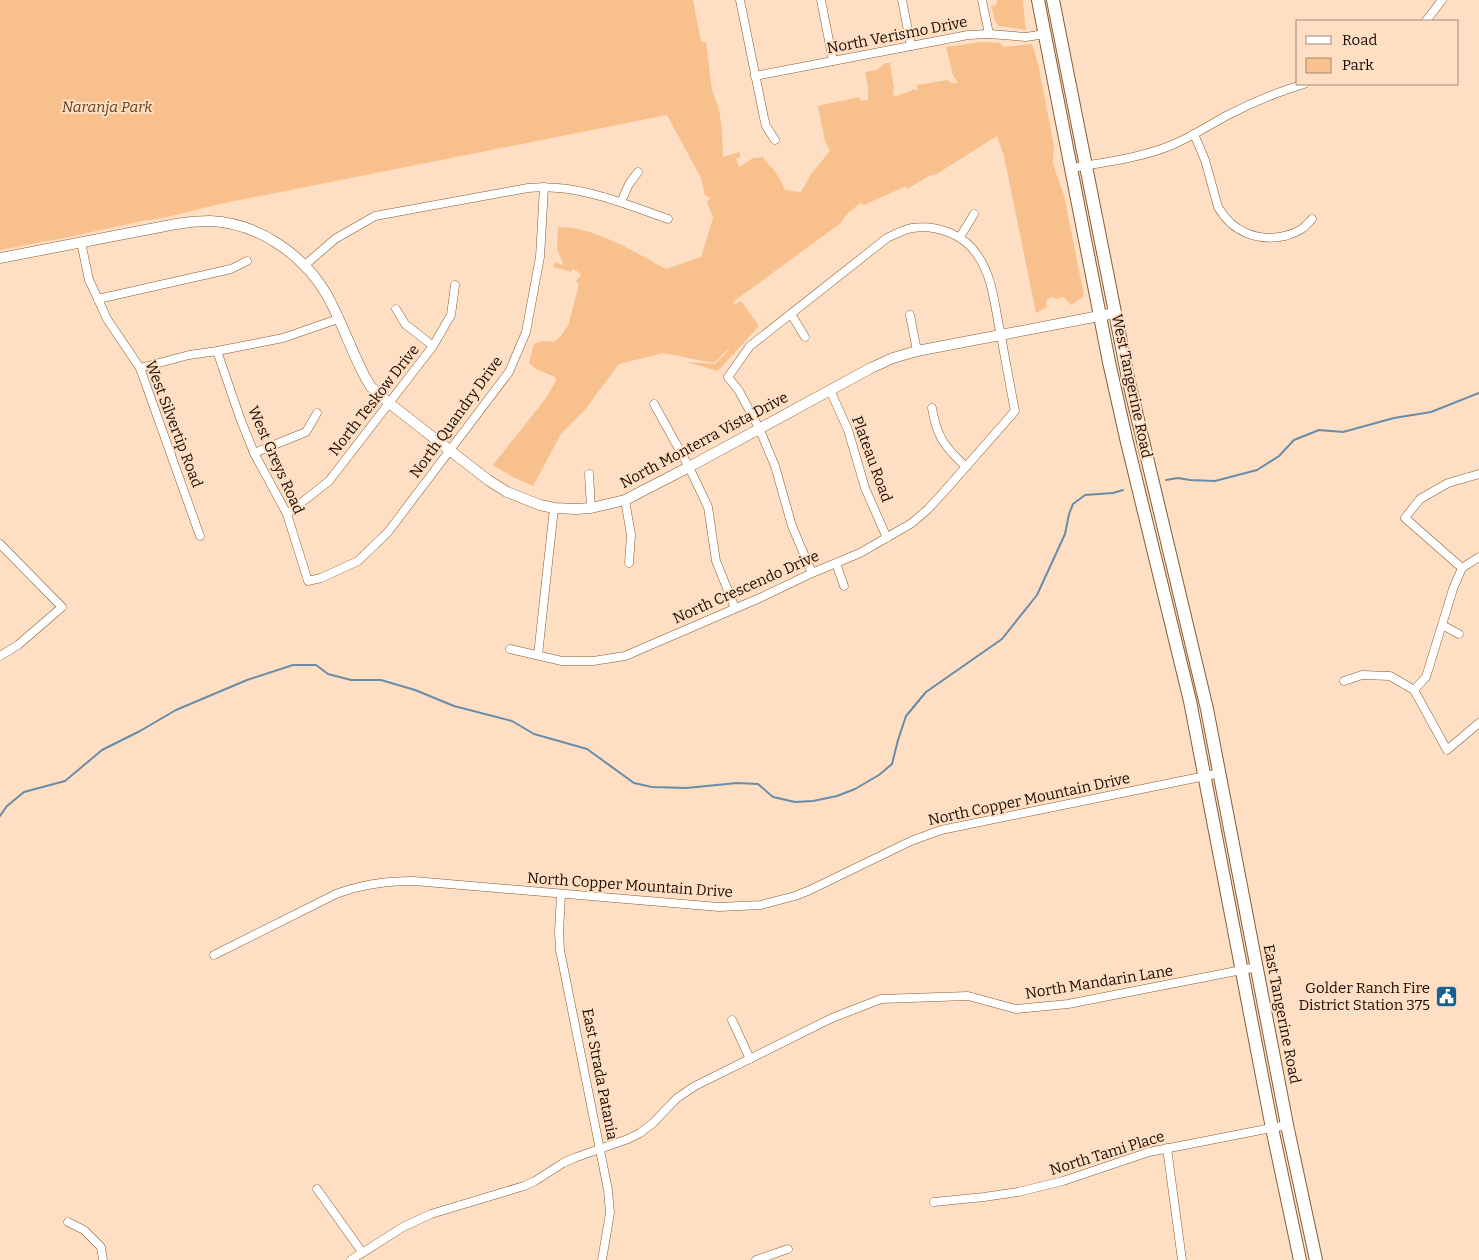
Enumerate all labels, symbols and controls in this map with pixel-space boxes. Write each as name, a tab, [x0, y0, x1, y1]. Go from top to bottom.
street label: North Verismo Drive	[825, 13, 969, 57]
legend	[1296, 20, 1459, 85]
text: Road	[1342, 31, 1377, 49]
text: Park	[1342, 56, 1374, 74]
park label: Naranja Park	[62, 98, 153, 116]
street label: West Tangerine Road	[1108, 312, 1156, 460]
street label: North Teskow Drive	[325, 341, 423, 459]
street label: North Quandry Drive	[406, 353, 506, 481]
street label: West Silvertip Road	[141, 358, 207, 490]
street label: North Monterra Vista Drive	[617, 388, 791, 492]
street label: West Greys Road	[244, 403, 308, 517]
street label: Plateau Road	[848, 414, 896, 505]
street label: North Crescendo Drive	[670, 547, 822, 627]
street label: North Copper Mountain Drive	[926, 769, 1132, 829]
street label: North Copper Mountain Drive	[527, 869, 733, 901]
street label: East Tangerine Road	[1260, 943, 1304, 1085]
street label: North Mandarin Lane	[1024, 961, 1174, 1003]
place label: Golder Ranch Fire District Station 375	[1298, 979, 1430, 1014]
public building icon: Golder Ranch Fire District Station 375	[1434, 985, 1458, 1009]
street label: East Strada Patania	[578, 1007, 622, 1141]
street label: North Tami Place	[1047, 1127, 1167, 1179]

